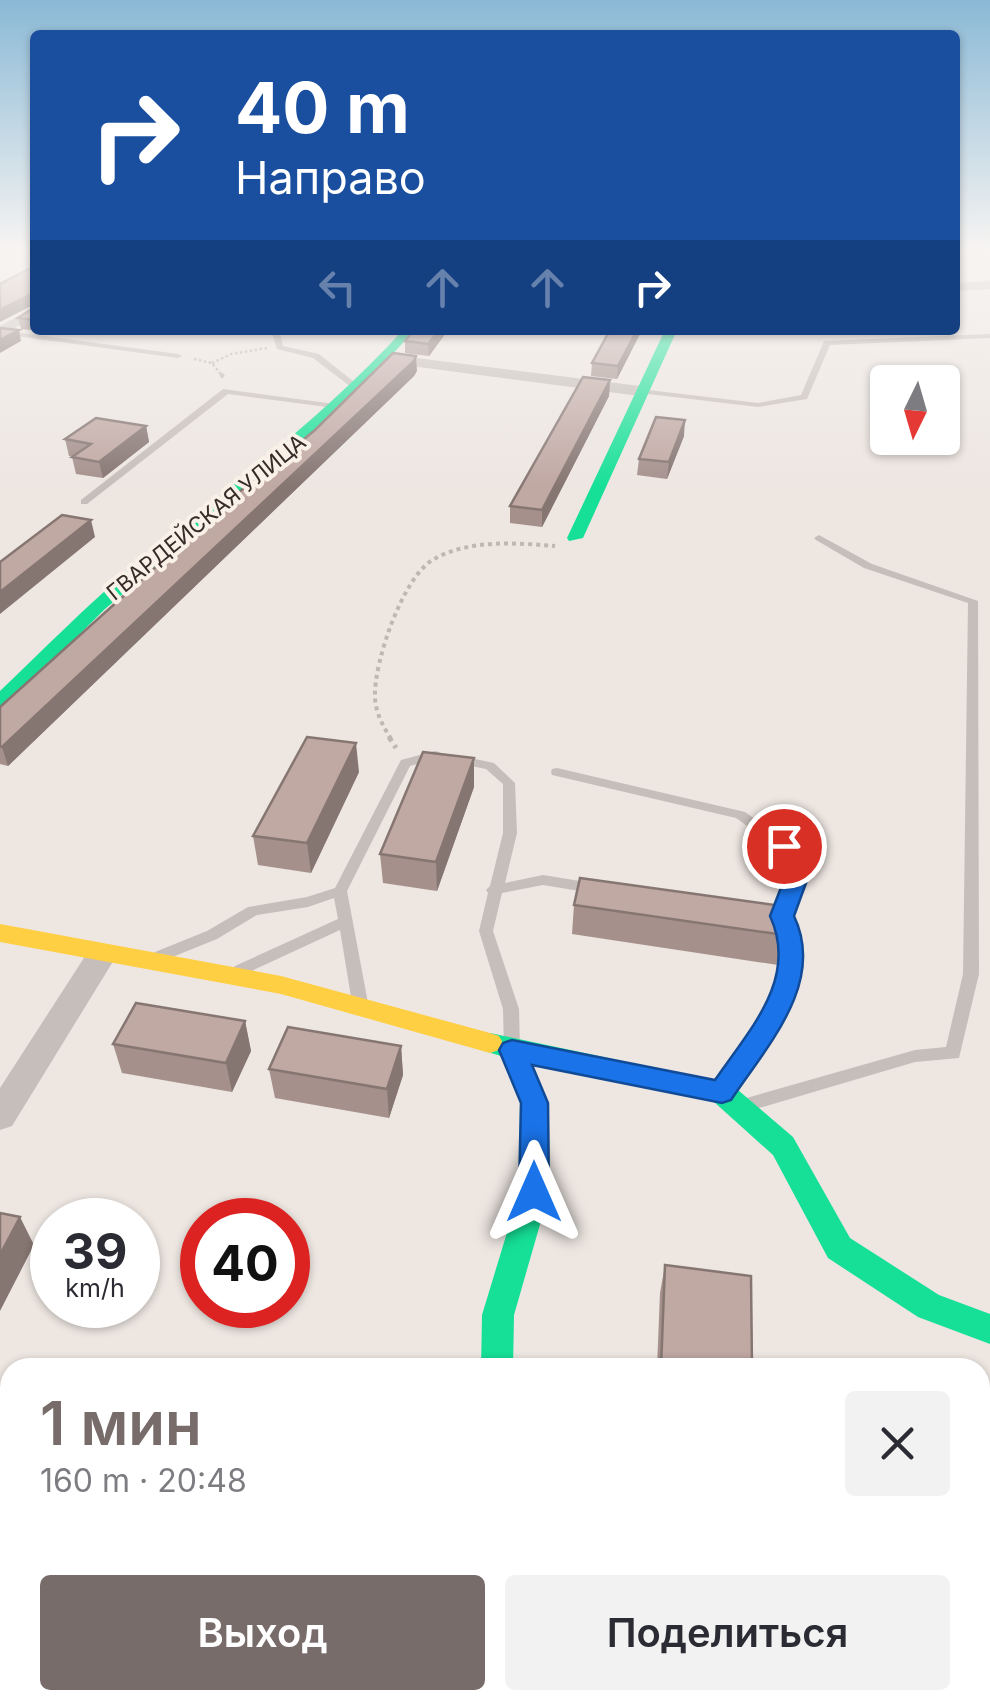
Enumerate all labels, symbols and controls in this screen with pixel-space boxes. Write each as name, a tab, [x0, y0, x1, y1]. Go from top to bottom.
text: 40 m	[235, 65, 410, 150]
icon: right	[70, 70, 200, 200]
text: Направо	[235, 150, 426, 205]
icon: left	[310, 260, 365, 315]
icon: ahead	[415, 260, 470, 315]
icon: ahead	[520, 260, 575, 315]
icon: right	[625, 260, 680, 315]
north arrow	[870, 365, 960, 455]
map controls	[870, 365, 960, 455]
street label: ГВАРДЕЙСКАЯ УЛИЦА	[101, 429, 311, 605]
pin	[742, 804, 827, 889]
icon: arrive	[757, 819, 812, 874]
position arrow	[482, 1140, 586, 1244]
speed limit sign: 40	[180, 1198, 310, 1328]
text: 39	[63, 1221, 127, 1281]
text: km/h	[65, 1273, 125, 1303]
text: 1 мин	[40, 1387, 202, 1459]
button: close	[845, 1391, 950, 1496]
text: 160 m · 20:48	[40, 1461, 247, 1500]
button: Выход	[40, 1575, 485, 1690]
button: Поделиться	[505, 1575, 950, 1690]

